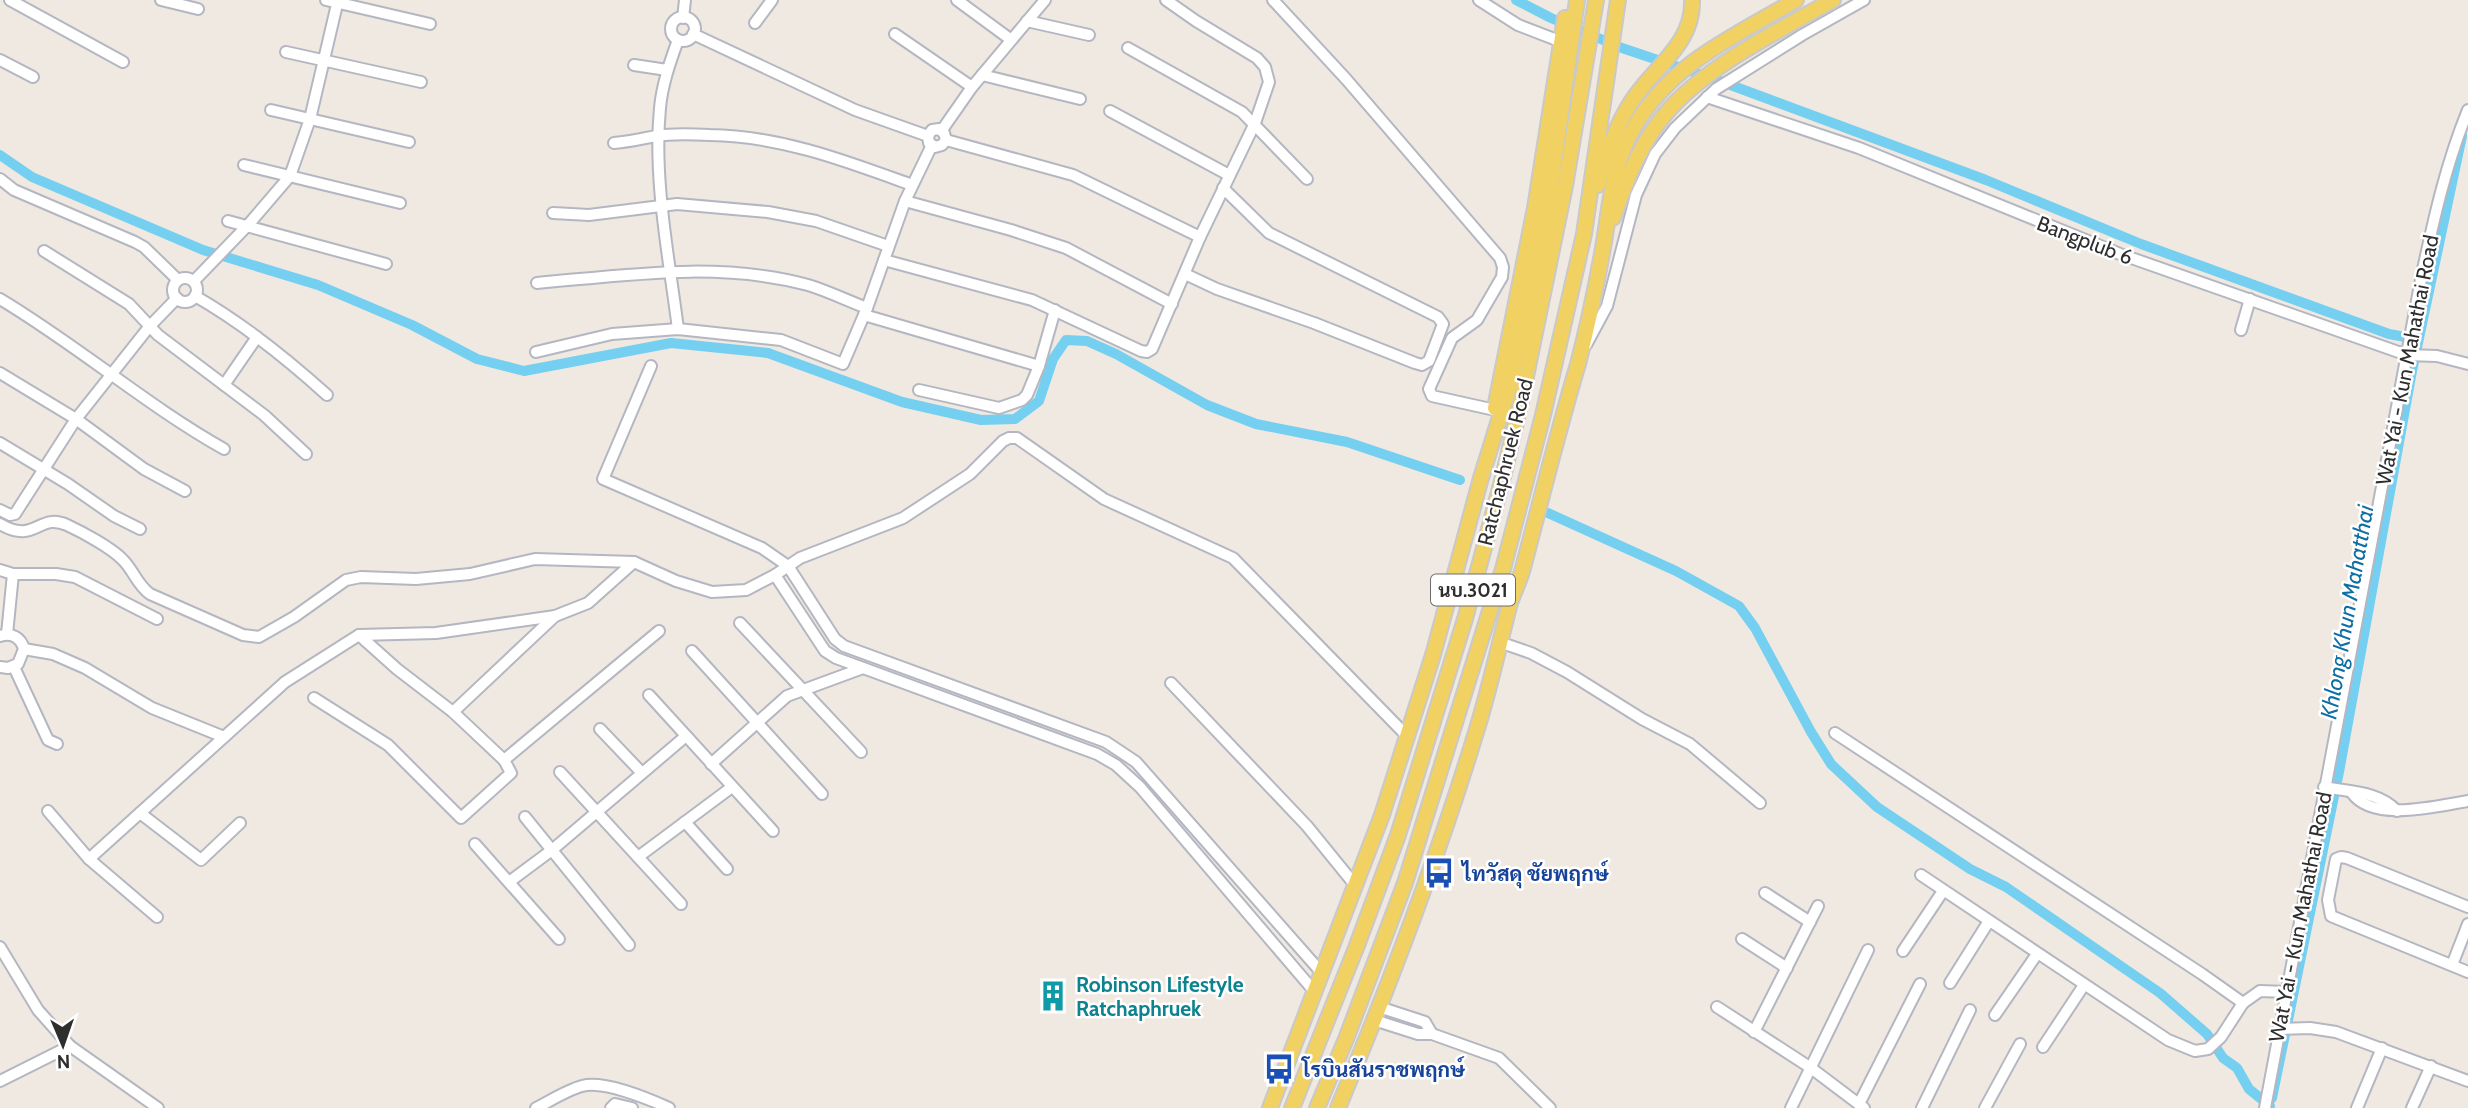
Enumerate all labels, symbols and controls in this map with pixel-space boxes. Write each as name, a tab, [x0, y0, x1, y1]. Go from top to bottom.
street label: Bangplub 6	[2033, 210, 2137, 270]
street label: Wat Yai - Kun Mahathai Road	[2370, 233, 2444, 487]
street label: Ratchaphruek Road	[1472, 376, 1538, 548]
water label: Khlong Khun Mahatthai	[2314, 502, 2380, 721]
road number: นบ.3021	[1431, 575, 1515, 606]
street label: Wat Yai - Kun Mahathai Road	[2263, 790, 2337, 1044]
bus stop icon: ไทวัสดุ ชัยพฤกษ์	[1422, 856, 1456, 890]
place label: ไทวัสดุ ชัยพฤกษ์	[1460, 860, 1610, 889]
place label: Robinson Lifestyle Ratchaphruek	[1076, 972, 1244, 1021]
building icon: Robinson Lifestyle Ratchaphruek	[1036, 979, 1070, 1013]
north arrow	[28, 1010, 98, 1080]
text: N	[56, 1050, 71, 1073]
bus stop icon: โรบินสันราชพฤกษ์	[1262, 1052, 1296, 1086]
place label: โรบินสันราชพฤกษ์	[1300, 1056, 1466, 1082]

